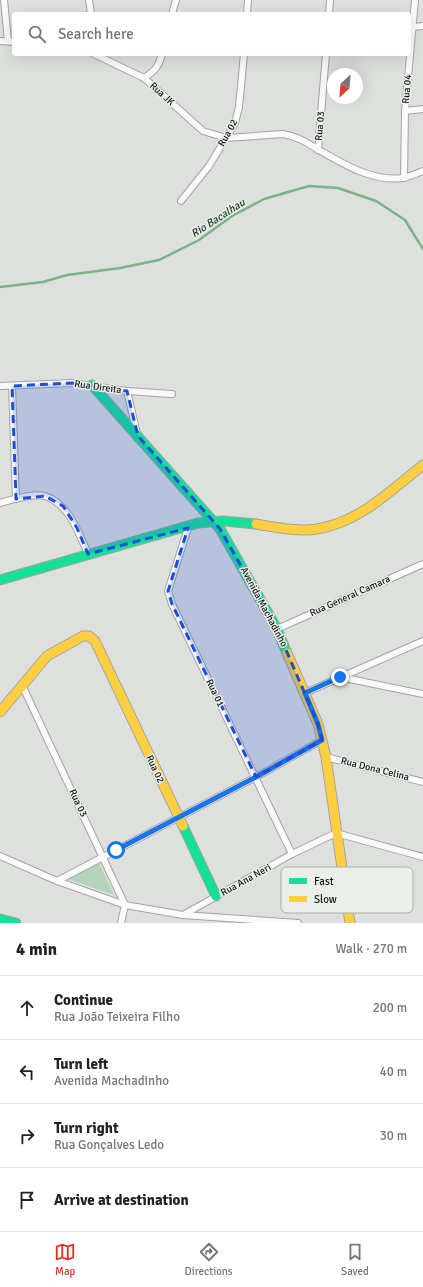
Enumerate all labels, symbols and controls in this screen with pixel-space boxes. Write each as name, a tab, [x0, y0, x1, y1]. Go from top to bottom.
search box	[12, 12, 411, 56]
icon: search	[26, 23, 48, 45]
text: Search here	[58, 25, 134, 43]
north arrow	[327, 68, 363, 104]
street label: Rua 04	[400, 73, 414, 104]
street label: Rua JK	[147, 80, 177, 108]
street label: Rua 03	[313, 111, 327, 141]
street label: Rua 02	[216, 117, 240, 149]
water label: Rio Bacalhau	[189, 195, 248, 240]
street label: Rua Direita	[74, 378, 122, 396]
street label: Avenida Machadinho	[238, 565, 290, 649]
street label: Rua General Camara	[308, 573, 392, 619]
route end	[331, 668, 349, 686]
street label: Rua 01	[203, 677, 227, 709]
street label: Rua 02	[143, 753, 167, 785]
street label: Rua Dona Celina	[340, 755, 410, 783]
street label: Rua 03	[66, 787, 90, 819]
route start	[107, 841, 125, 859]
street label: Rua Ana Neri	[219, 861, 273, 899]
legend	[281, 867, 413, 913]
text: Fast	[314, 875, 334, 888]
text: Slow	[314, 893, 337, 906]
text: 4 min	[16, 939, 57, 960]
text: Walk · 270 m	[336, 941, 407, 957]
text: Continue	[54, 991, 113, 1009]
icon: ahead	[16, 997, 38, 1019]
text: 200 m	[373, 1000, 407, 1016]
text: Rua João Teixeira Filho	[54, 1009, 180, 1025]
text: Turn left	[54, 1055, 108, 1073]
icon: left	[16, 1061, 38, 1083]
text: 40 m	[380, 1064, 407, 1080]
text: Avenida Machadinho	[54, 1073, 169, 1089]
text: Turn right	[54, 1119, 119, 1137]
icon: right	[16, 1125, 38, 1147]
text: 30 m	[380, 1128, 407, 1144]
text: Rua Gonçalves Ledo	[54, 1137, 164, 1153]
icon: arrive	[16, 1189, 38, 1211]
text: Arrive at destination	[54, 1191, 189, 1209]
tab: Map	[54, 1241, 76, 1278]
tab: Directions	[185, 1241, 233, 1278]
tab: Saved	[341, 1241, 369, 1278]

